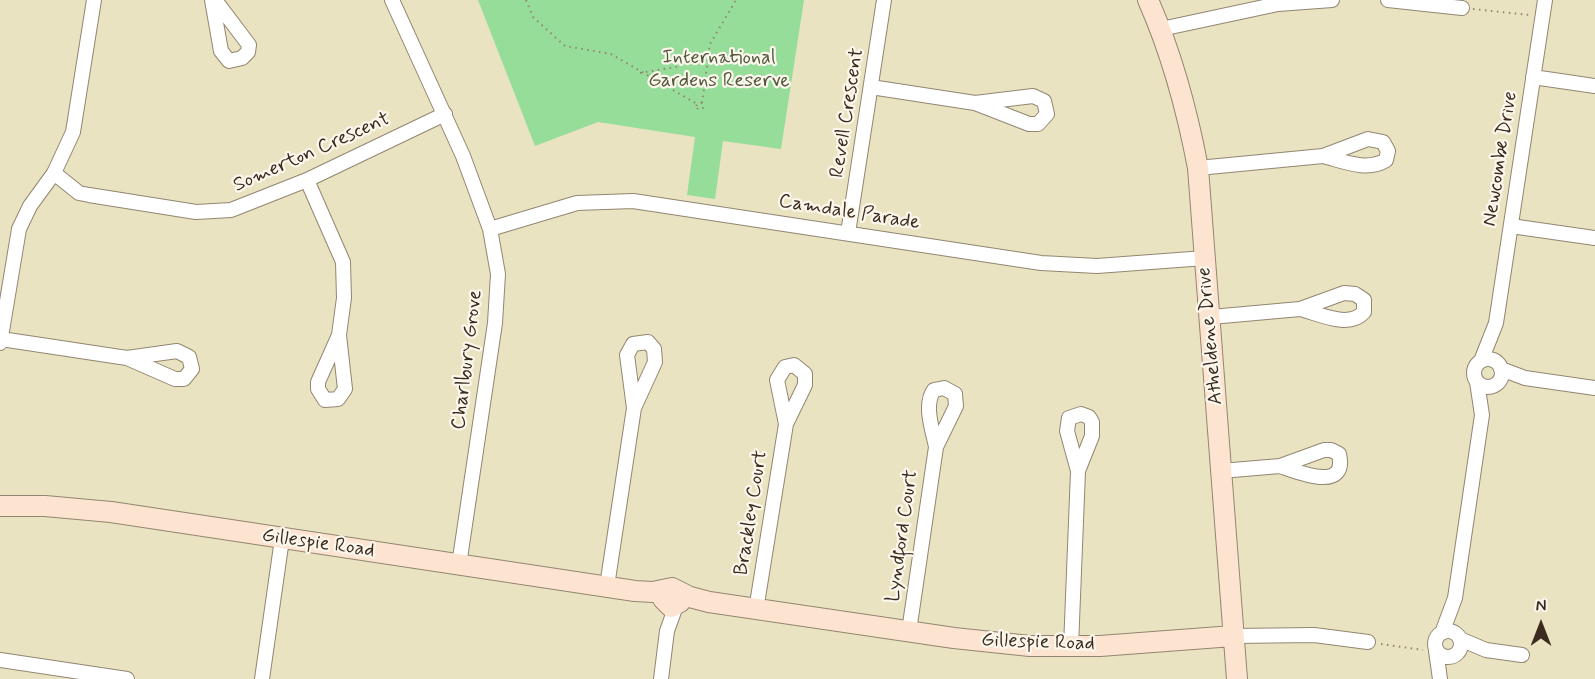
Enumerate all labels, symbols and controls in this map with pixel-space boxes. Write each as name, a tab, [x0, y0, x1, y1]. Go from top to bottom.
street label: Revell Crescent	[826, 46, 870, 180]
park label: International Gardens Reserve	[648, 47, 790, 94]
street label: Newcombe Drive	[1478, 90, 1524, 228]
street label: Somerton Crescent	[230, 108, 394, 198]
street label: Camdale Parade	[777, 190, 921, 236]
street label: Atheldene Drive	[1193, 266, 1229, 406]
street label: Charlbury Grove	[448, 289, 488, 431]
street label: Brackley Court	[730, 449, 774, 577]
street label: Lyndford Court	[882, 469, 924, 603]
street label: Gillespie Road	[260, 524, 376, 564]
north arrow	[1511, 595, 1571, 655]
text: N	[1536, 596, 1546, 617]
street label: Gillespie Road	[981, 629, 1095, 657]

